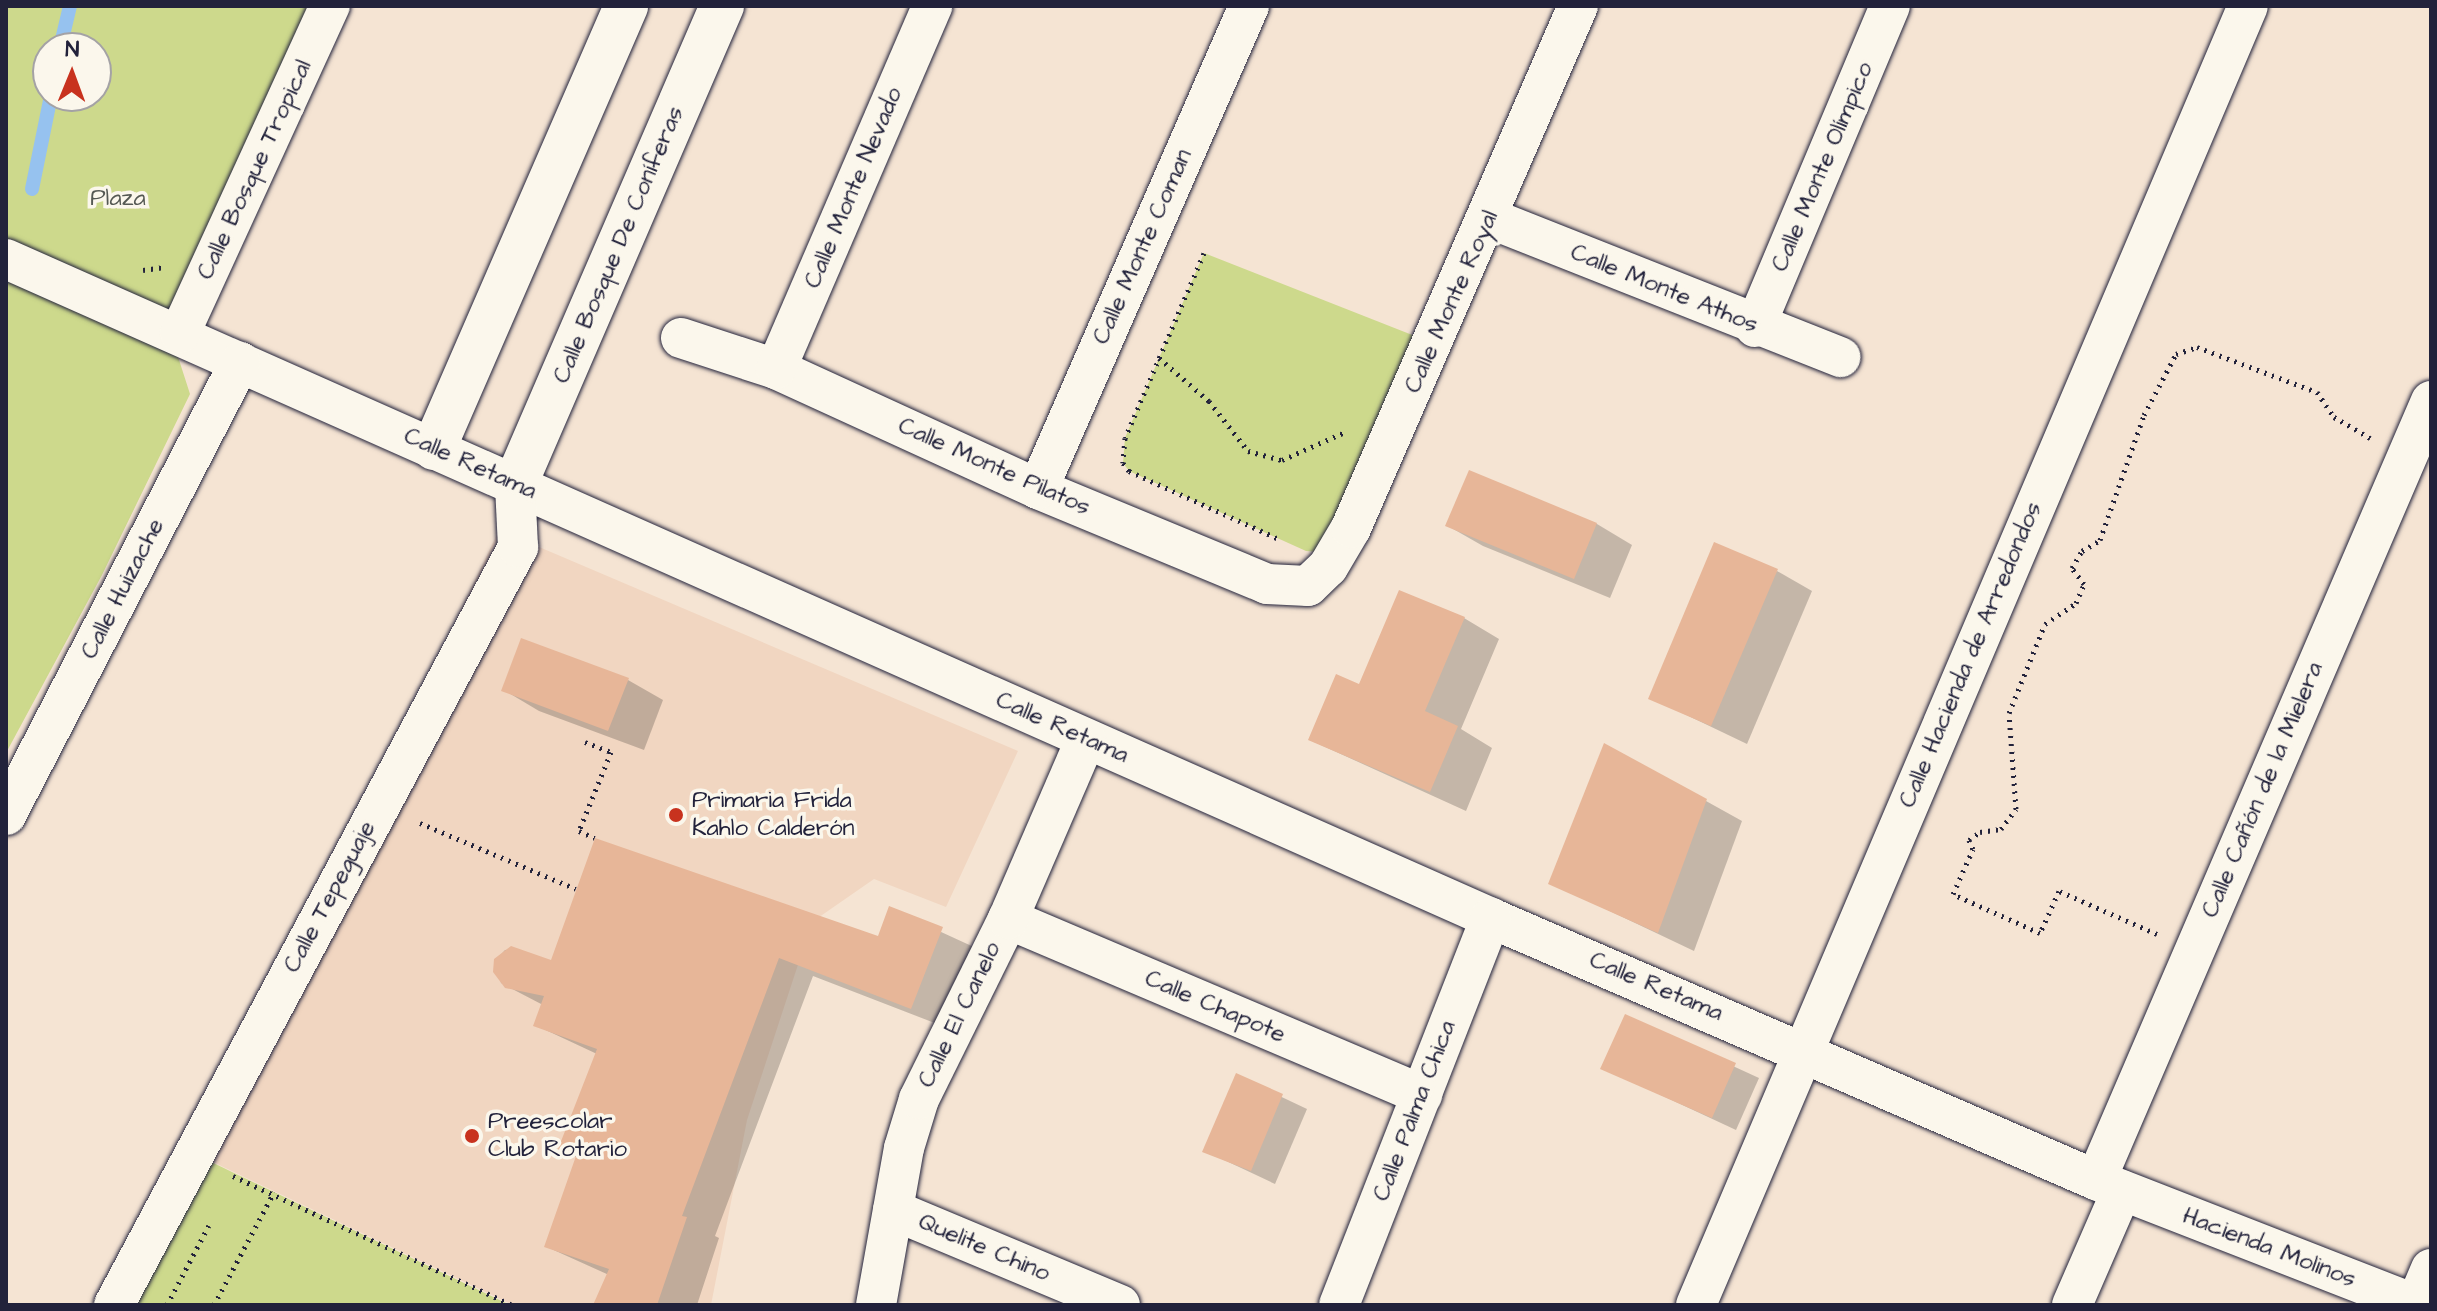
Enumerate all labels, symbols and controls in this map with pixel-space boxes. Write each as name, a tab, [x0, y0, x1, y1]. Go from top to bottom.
north arrow	[32, 32, 112, 112]
text: N	[65, 34, 80, 65]
street label: Calle Bosque Tropical	[191, 56, 319, 284]
street label: Calle Monte Olímpico	[1766, 58, 1880, 276]
street label: Calle Monte Nevado	[799, 83, 909, 293]
street label: Calle Bosque De Coníferas	[548, 102, 690, 388]
street label: Calle Monte Coman	[1087, 145, 1199, 349]
park label: Plaza	[90, 185, 146, 213]
street label: Calle Monte Royal	[1399, 206, 1505, 398]
street label: Calle Monte Athos	[1566, 238, 1762, 340]
street label: Calle Monte Pilatos	[894, 412, 1094, 522]
street label: Calle Retama	[399, 422, 541, 506]
street label: Calle Hacienda de Arredondos	[1893, 498, 2049, 812]
street label: Calle Huizache	[75, 514, 171, 664]
street label: Calle Cañón de la Mielera	[2196, 658, 2330, 922]
street label: Calle Retama	[991, 686, 1133, 770]
place label: Primaria Frida Kahlo Calderón	[692, 787, 855, 843]
marker: Primaria Frida Kahlo Calderón	[667, 806, 685, 824]
street label: Calle Tepeguaje	[278, 816, 382, 978]
street label: Calle El Canelo	[912, 938, 1008, 1092]
street label: Calle Retama	[1585, 946, 1727, 1028]
street label: Calle Chapote	[1140, 964, 1290, 1050]
street label: Calle Palma Chica	[1367, 1017, 1463, 1205]
place label: Preescolar Club Rotario	[488, 1108, 627, 1164]
marker: Preescolar Club Rotario	[463, 1127, 481, 1145]
street label: Hacienda Molinos	[2178, 1202, 2360, 1294]
street label: Quelite Chino	[914, 1207, 1054, 1289]

